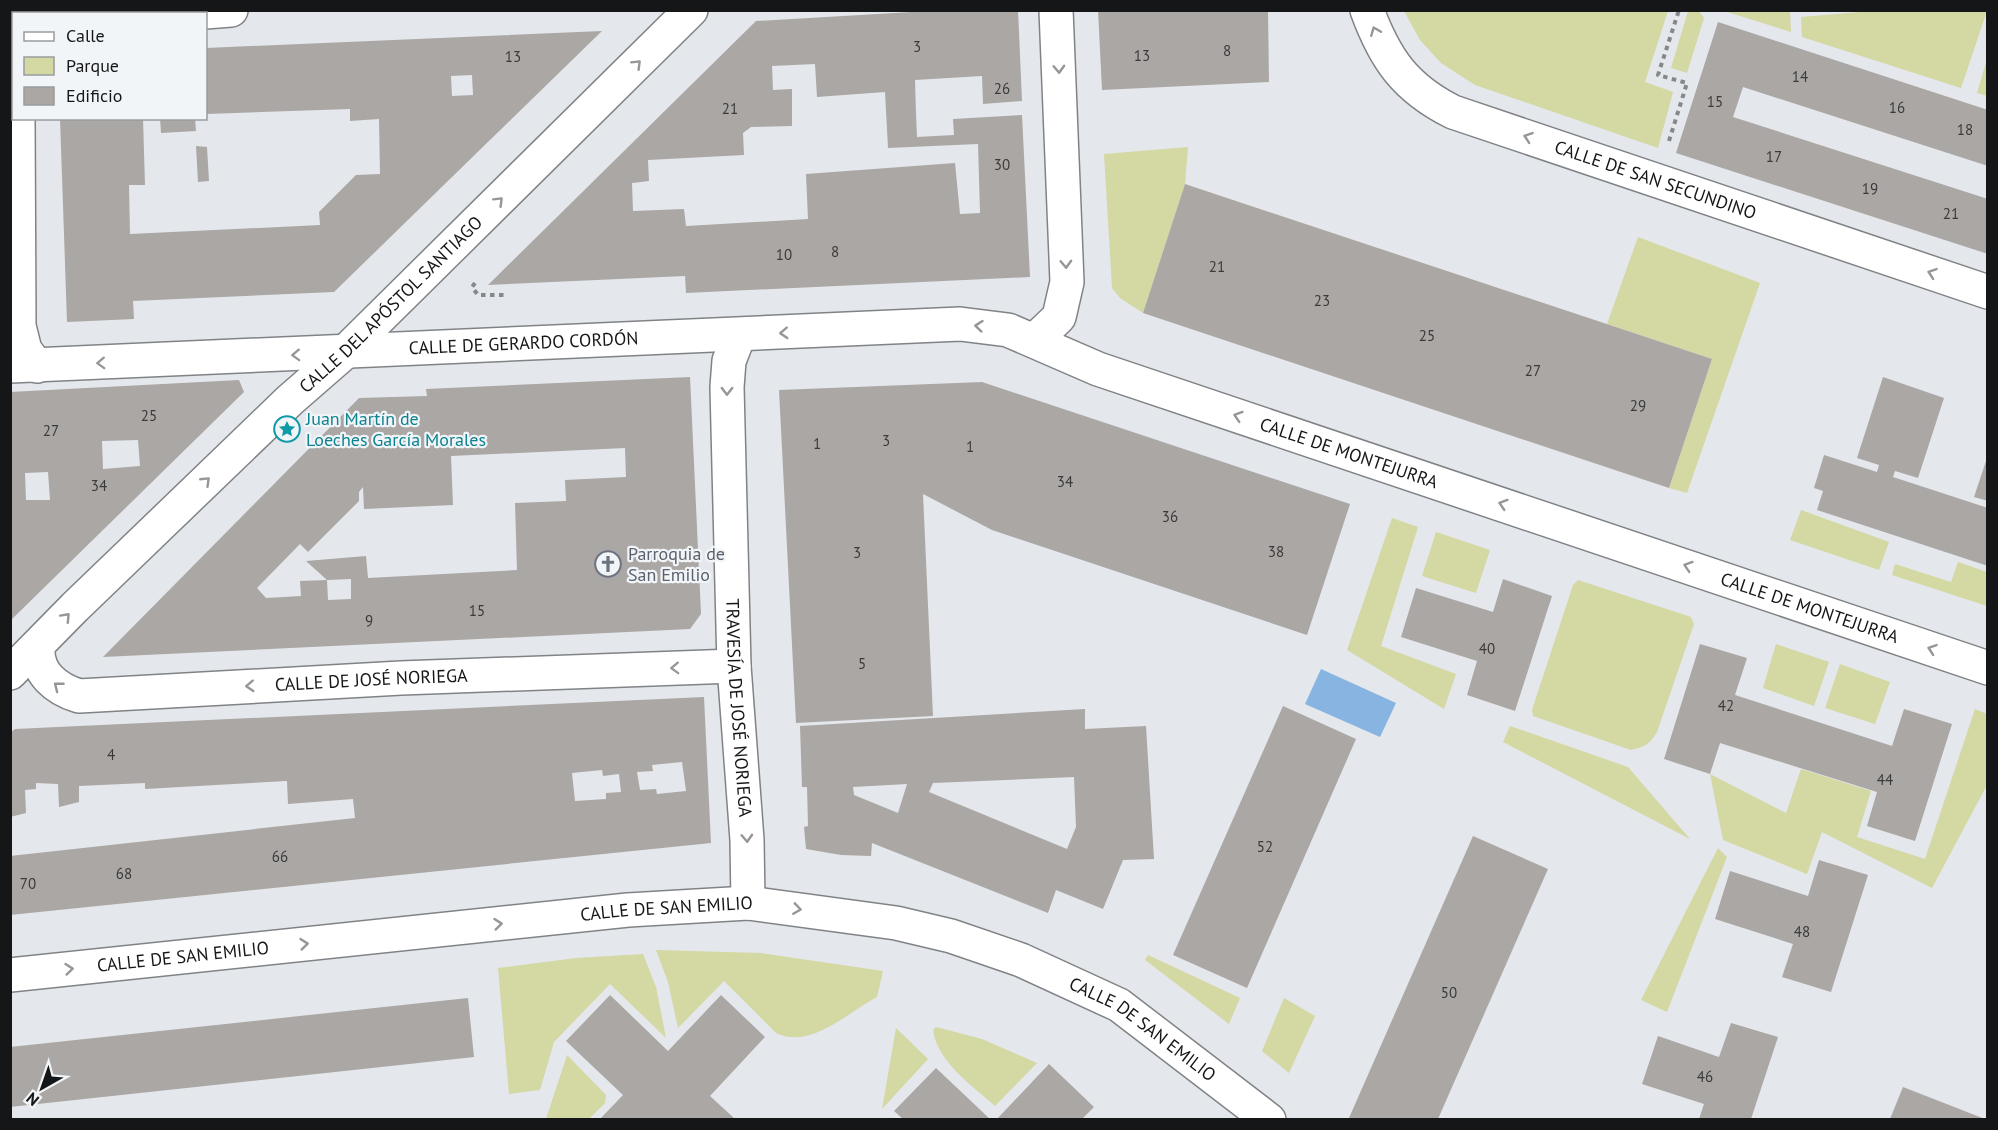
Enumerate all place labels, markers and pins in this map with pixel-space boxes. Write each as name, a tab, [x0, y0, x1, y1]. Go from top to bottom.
place label: Juan Martín de Loeches García Morales	[305, 407, 486, 451]
place icon: Juan Martín de Loeches García Morales	[272, 414, 302, 444]
place label: Parroquia de San Emilio	[628, 542, 725, 586]
church icon: Parroquia de San Emilio	[593, 549, 623, 579]

